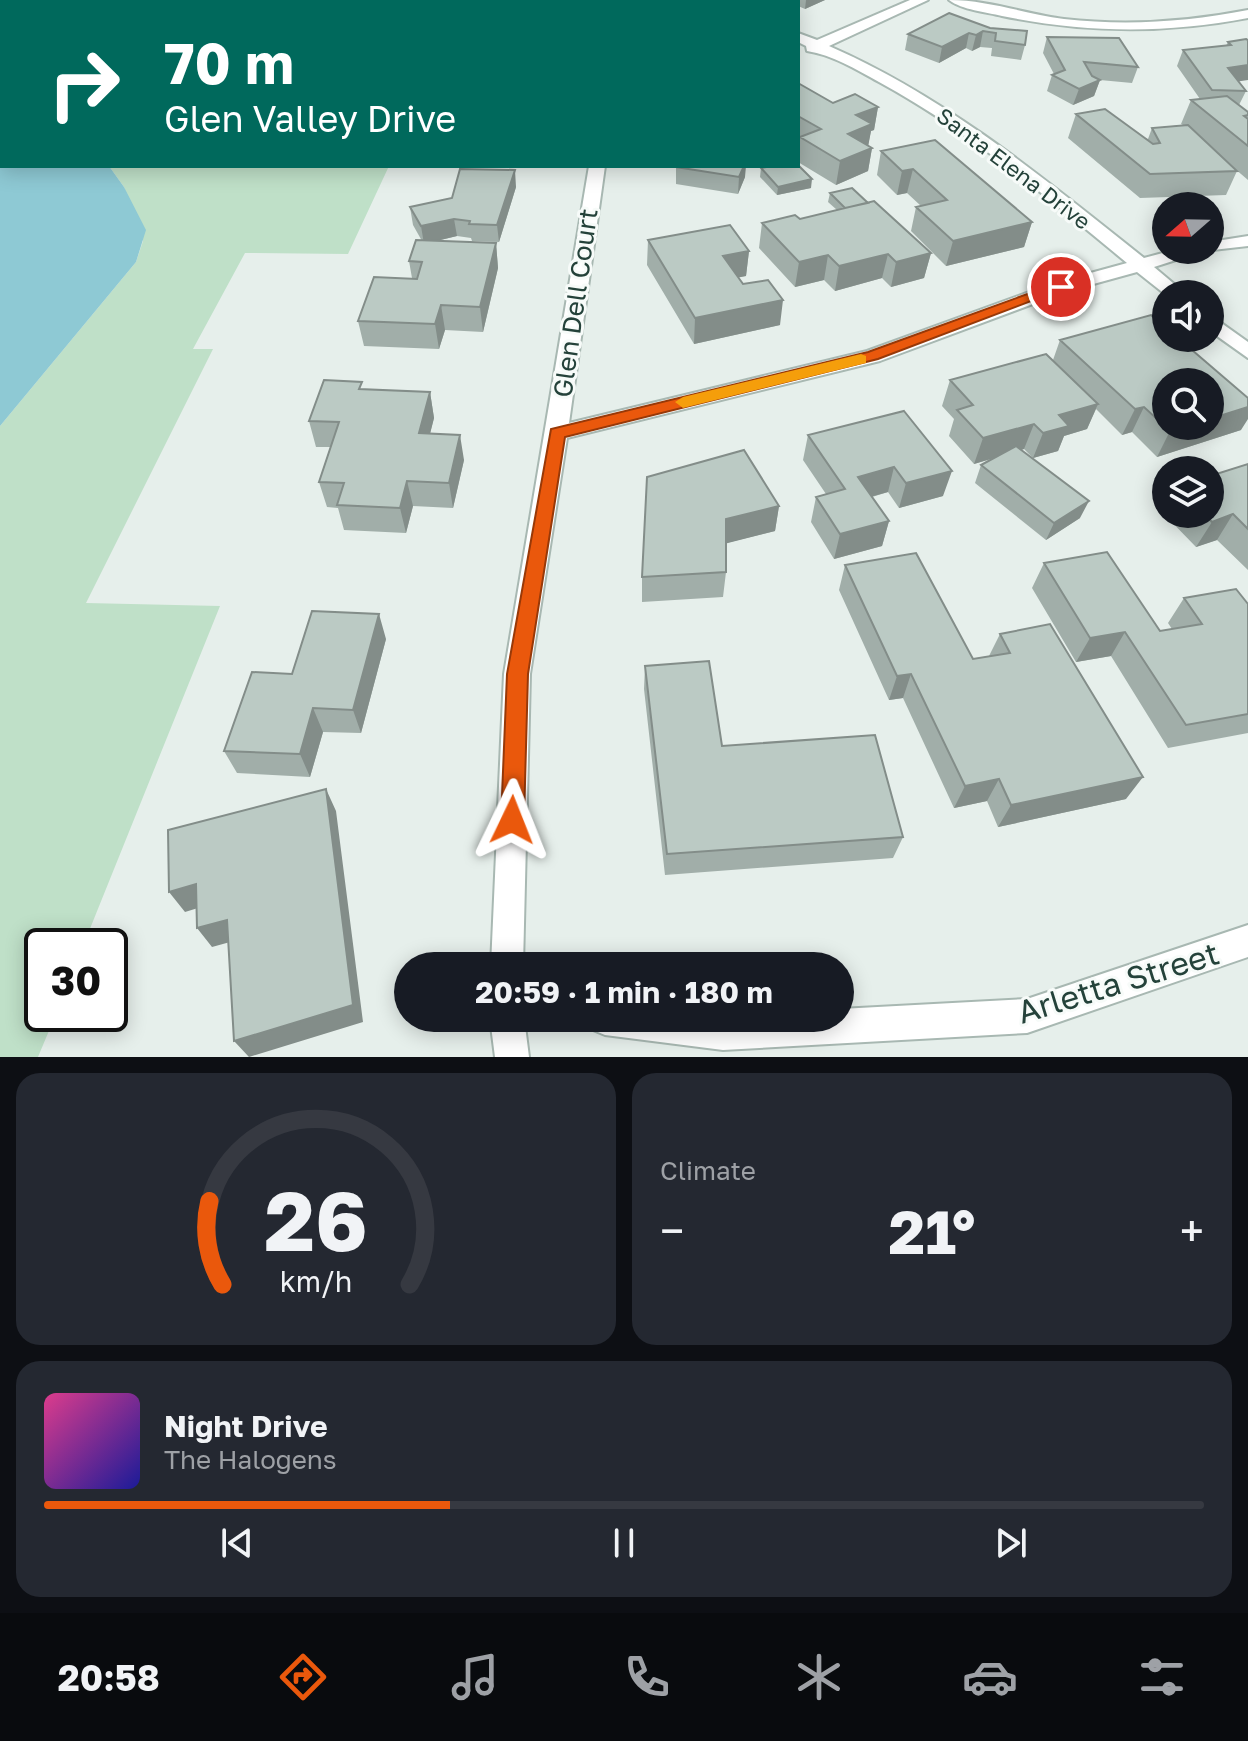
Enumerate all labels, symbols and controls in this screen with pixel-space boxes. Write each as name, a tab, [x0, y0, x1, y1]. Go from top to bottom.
text: 70 m	[164, 29, 294, 96]
icon: right	[32, 32, 136, 136]
text: Glen Valley Drive	[164, 97, 456, 140]
street label: Santa Elena Drive	[932, 101, 1096, 235]
north arrow	[1152, 192, 1224, 264]
map controls	[1152, 192, 1224, 528]
street label: Glen Dell Court	[546, 207, 604, 399]
pin	[1027, 253, 1095, 321]
icon: arrive	[1039, 265, 1083, 309]
button: sound	[1152, 280, 1224, 352]
button: search	[1152, 368, 1224, 440]
button: layers	[1152, 456, 1224, 528]
position arrow	[470, 778, 554, 862]
speed limit sign: 30	[24, 928, 128, 1032]
street label: Arletta Street	[1013, 933, 1223, 1031]
text: 20:59 · 1 min · 180 m	[475, 974, 773, 1010]
text: Climate	[660, 1155, 756, 1186]
text: 26	[264, 1169, 368, 1269]
text: 21°	[889, 1195, 975, 1267]
text: −	[660, 1204, 684, 1257]
text: +	[1180, 1204, 1204, 1257]
text: km/h	[280, 1264, 352, 1298]
text: Night Drive	[164, 1408, 328, 1444]
text: The Halogens	[164, 1444, 337, 1475]
icon: previous	[215, 1521, 259, 1565]
icon: pause	[602, 1521, 646, 1565]
icon: next	[989, 1521, 1033, 1565]
icon: directions	[275, 1649, 331, 1705]
icon: music	[447, 1649, 503, 1705]
icon: phone	[619, 1649, 675, 1705]
icon: climate	[791, 1649, 847, 1705]
icon: car	[962, 1649, 1018, 1705]
icon: filters	[1134, 1649, 1190, 1705]
text: 20:58	[58, 1656, 160, 1699]

